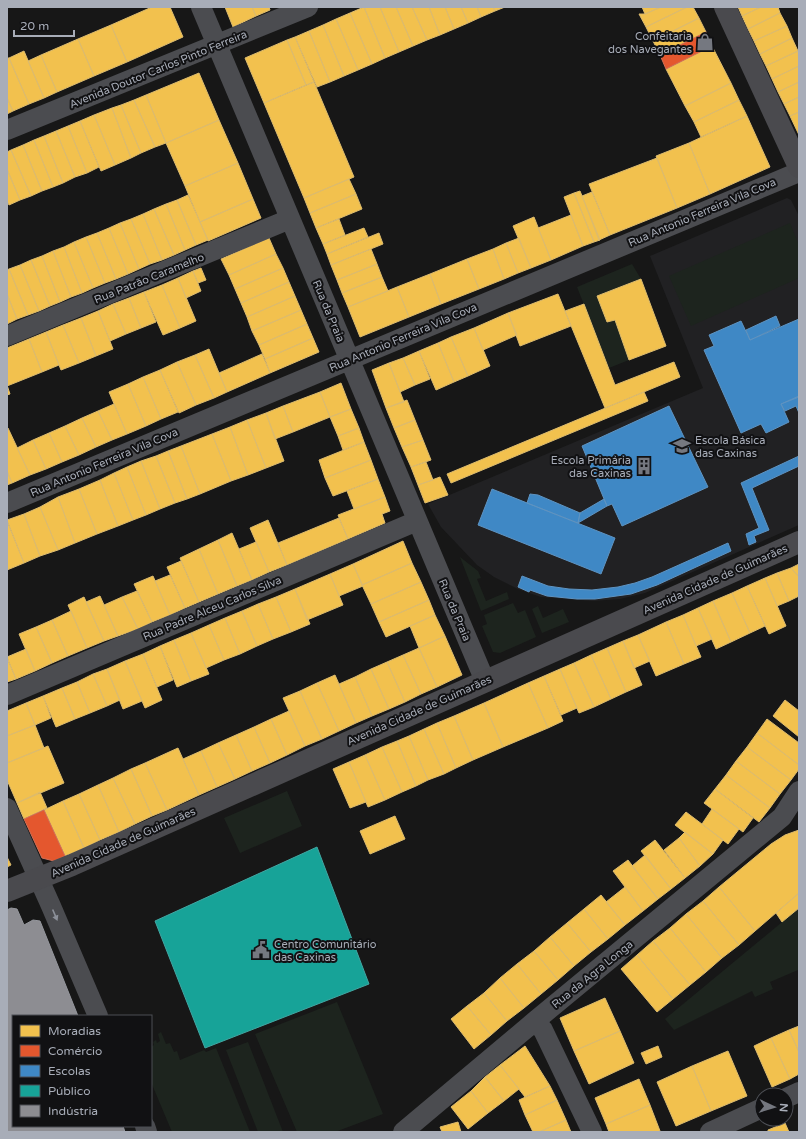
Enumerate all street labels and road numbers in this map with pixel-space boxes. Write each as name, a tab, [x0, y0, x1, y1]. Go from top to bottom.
street label: Avenida Doutor Carlos Pinto Ferreira	[67, 28, 249, 111]
street label: Rua Antonio Ferreira Vila Cova	[626, 175, 778, 250]
street label: Rua Patrão Caramelho	[92, 250, 206, 307]
street label: Rua da Praia	[310, 278, 347, 344]
street label: Rua Antonio Ferreira Vila Cova	[327, 300, 479, 375]
street label: Rua Antonio Ferreira Vila Cova	[28, 425, 180, 500]
street label: Avenida Cidade de Guimarães	[641, 542, 789, 617]
street label: Rua Padre Alceu Carlos Silva	[141, 573, 283, 644]
street label: Rua da Praia	[436, 577, 473, 643]
street label: Avenida Cidade de Guimarães	[345, 673, 493, 748]
street label: Avenida Cidade de Guimarães	[49, 805, 197, 880]
street label: Rua da Agra Longa	[549, 938, 636, 1011]

